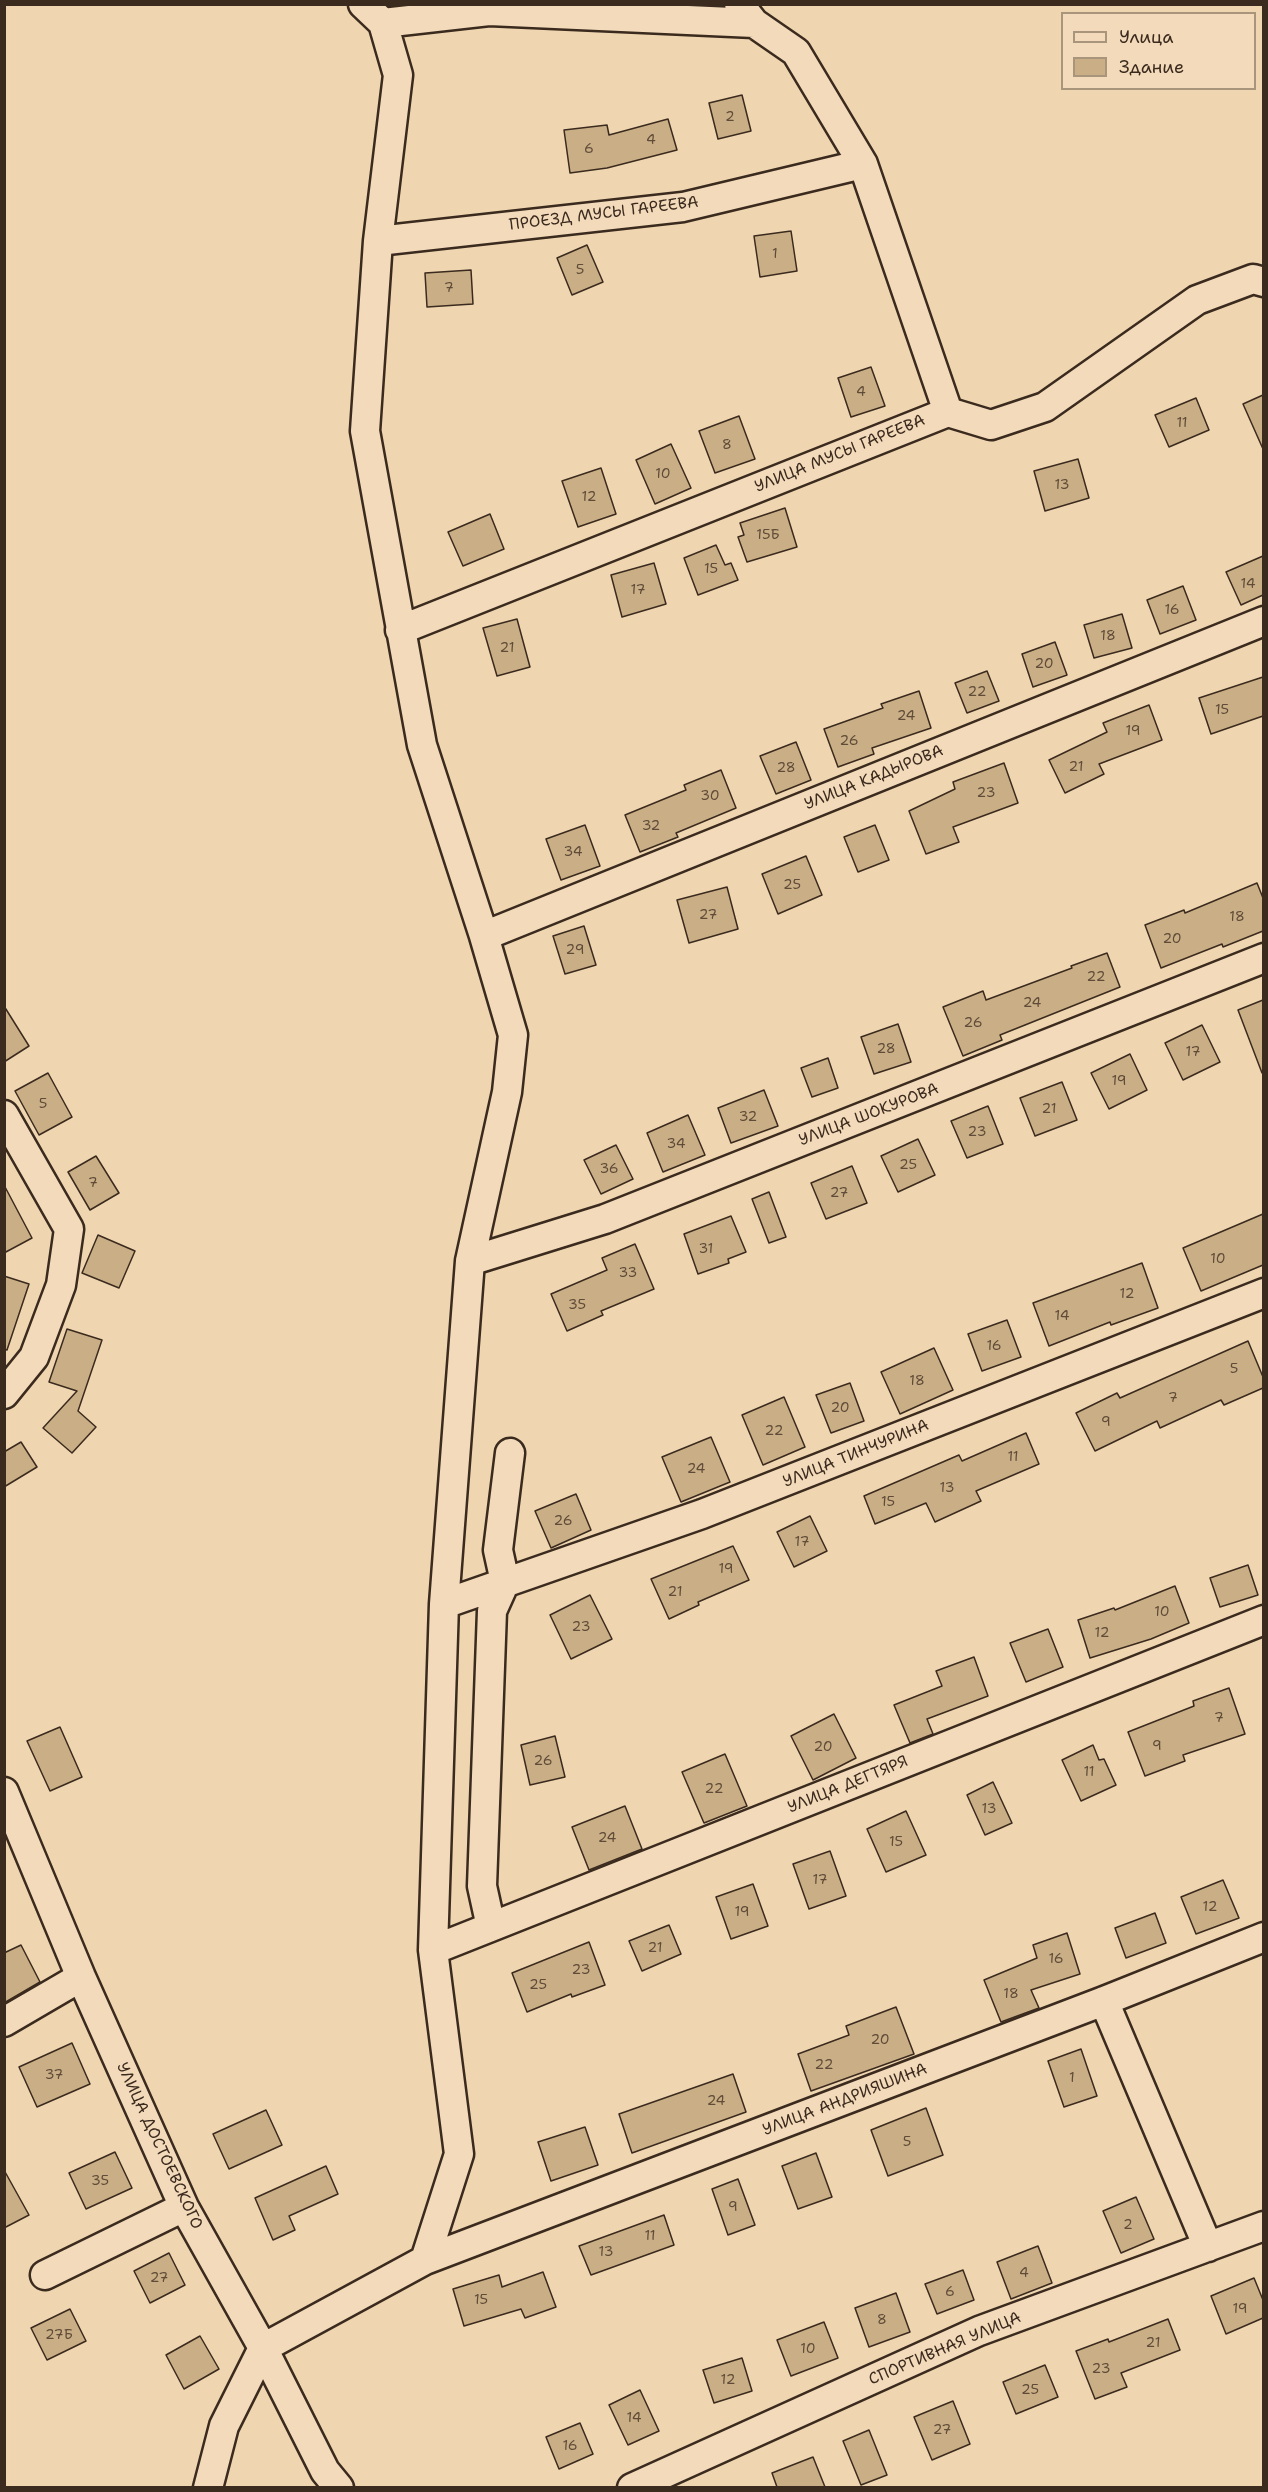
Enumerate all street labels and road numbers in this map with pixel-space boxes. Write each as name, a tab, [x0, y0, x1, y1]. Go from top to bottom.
street label: ПРОЕЗД МУСЫ ГАРЕЕВА	[508, 193, 700, 235]
street label: УЛИЦА МУСЫ ГАРЕЕВА	[752, 411, 928, 497]
street label: УЛИЦА КАДЫРОВА	[802, 741, 946, 815]
street label: УЛИЦА ШОКУРОВА	[796, 1079, 942, 1151]
street label: УЛИЦА ТИНЧУРИНА	[780, 1416, 932, 1492]
street label: УЛИЦА ДЕГТЯРЯ	[785, 1752, 911, 1818]
street label: УЛИЦА ДОСТОЕВСКОГО	[112, 2060, 206, 2232]
street label: УЛИЦА АНДРИЯШИНА	[760, 2060, 930, 2140]
street label: СПОРТИВНАЯ УЛИЦА	[866, 2308, 1024, 2390]

